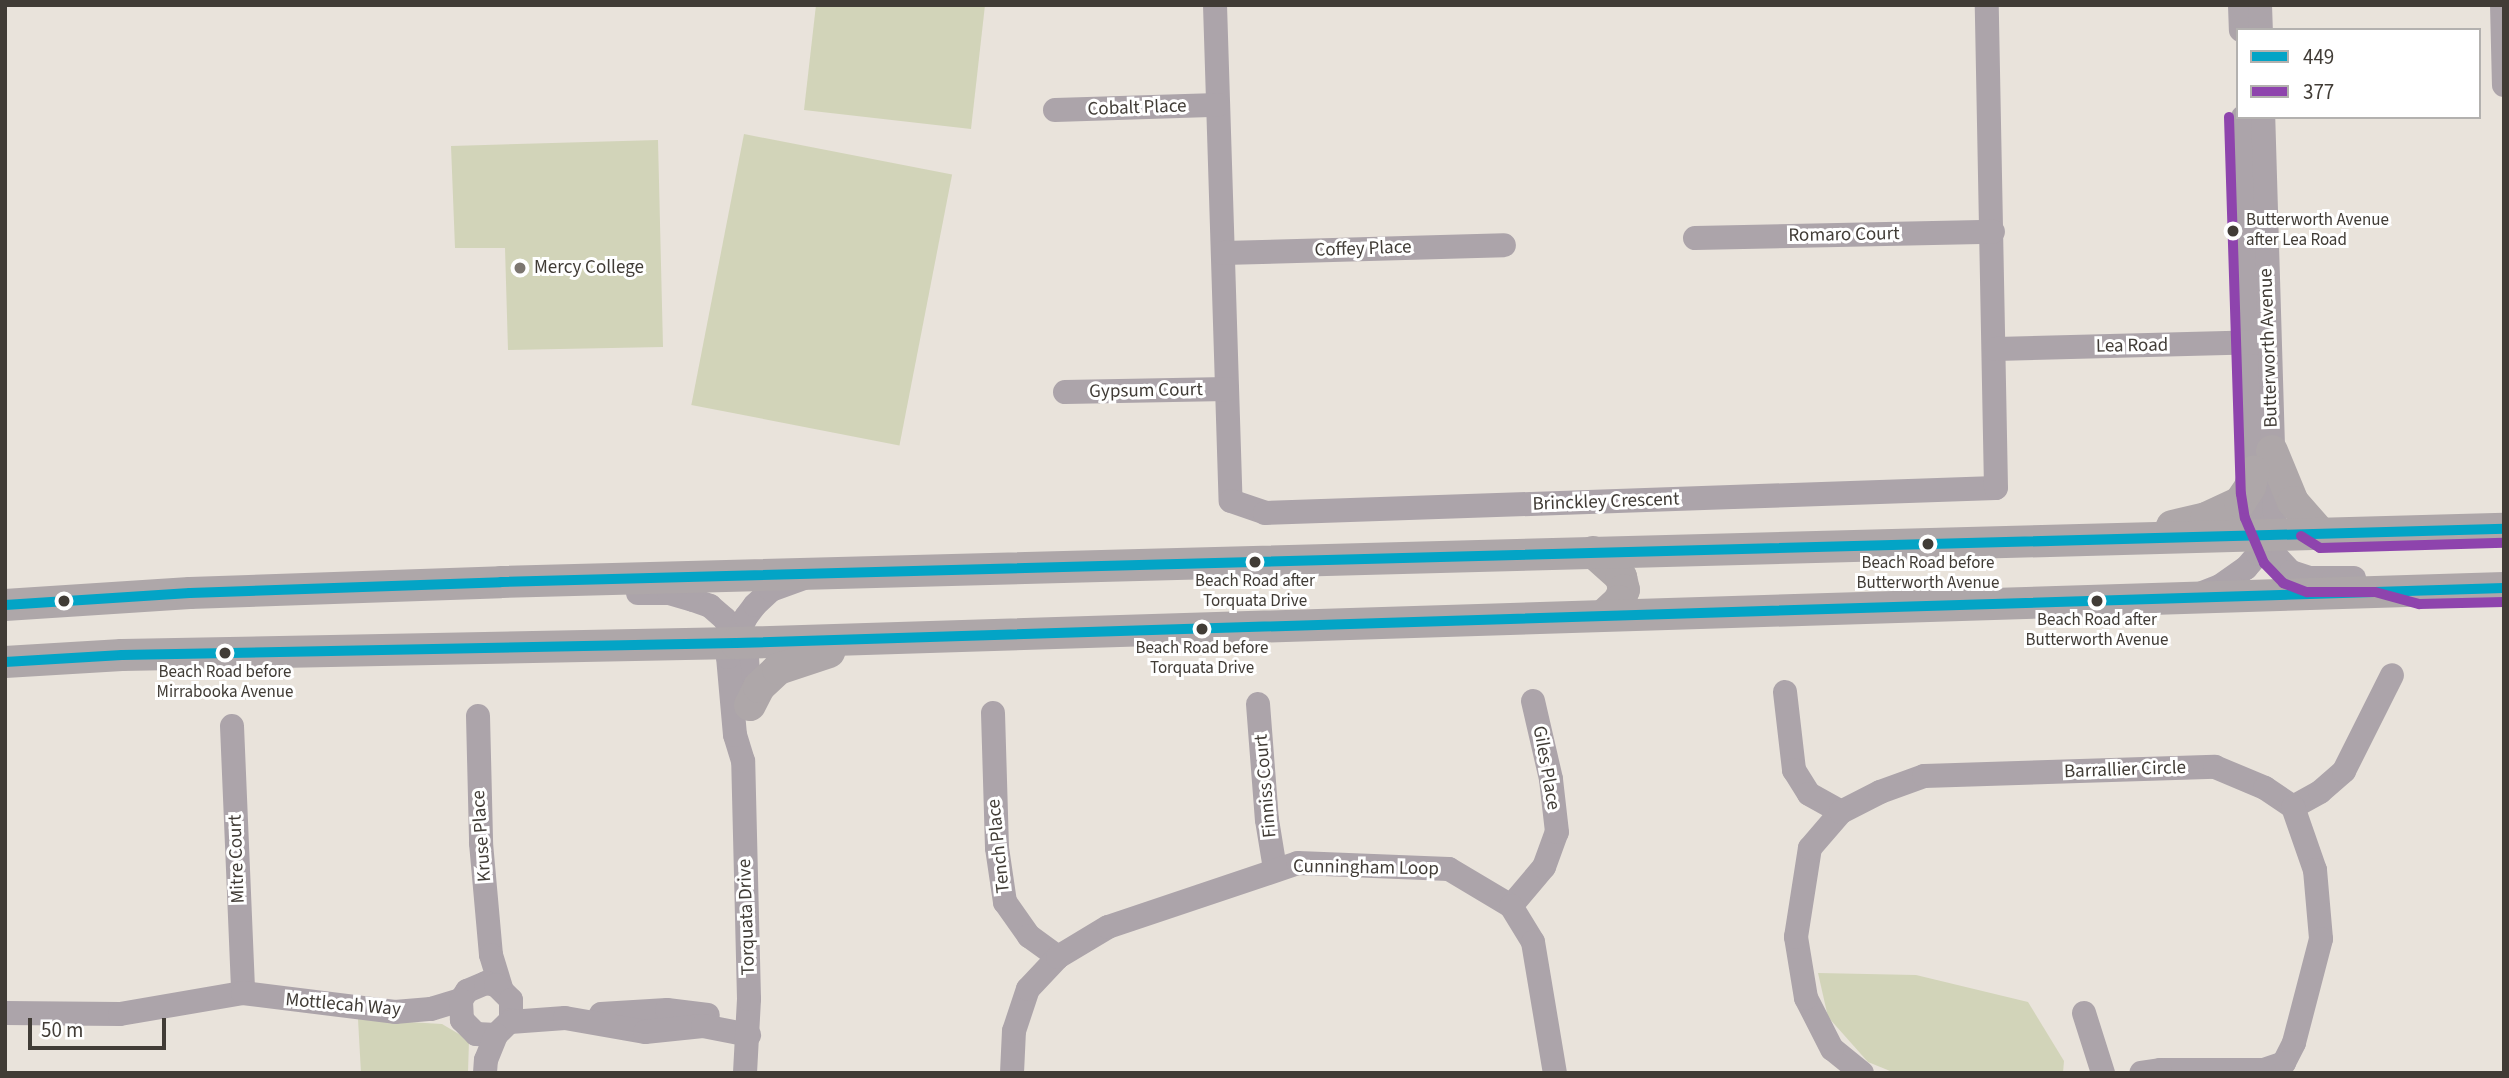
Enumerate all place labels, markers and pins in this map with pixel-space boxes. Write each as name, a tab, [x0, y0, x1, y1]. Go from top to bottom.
place label: Butterworth Avenue after Lea Road	[2246, 211, 2389, 251]
marker: Butterworth Avenue after Lea Road	[2226, 224, 2240, 238]
place label: Mercy College	[534, 257, 644, 279]
marker: Mercy College	[512, 260, 528, 276]
marker: Beach Road before Butterworth Avenue	[1921, 537, 1935, 551]
place label: Beach Road before Butterworth Avenue	[1857, 554, 1999, 594]
marker: Beach Road after Torquata Drive	[1248, 555, 1262, 569]
place label: Beach Road after Torquata Drive	[1195, 572, 1315, 612]
unlabelled marker	[57, 594, 71, 608]
marker: Beach Road after Butterworth Avenue	[2090, 594, 2104, 608]
place label: Beach Road after Butterworth Avenue	[2026, 611, 2168, 651]
marker: Beach Road before Torquata Drive	[1195, 622, 1209, 636]
place label: Beach Road before Torquata Drive	[1135, 639, 1269, 679]
marker: Beach Road before Mirrabooka Avenue	[218, 646, 232, 660]
place label: Beach Road before Mirrabooka Avenue	[157, 663, 293, 703]

